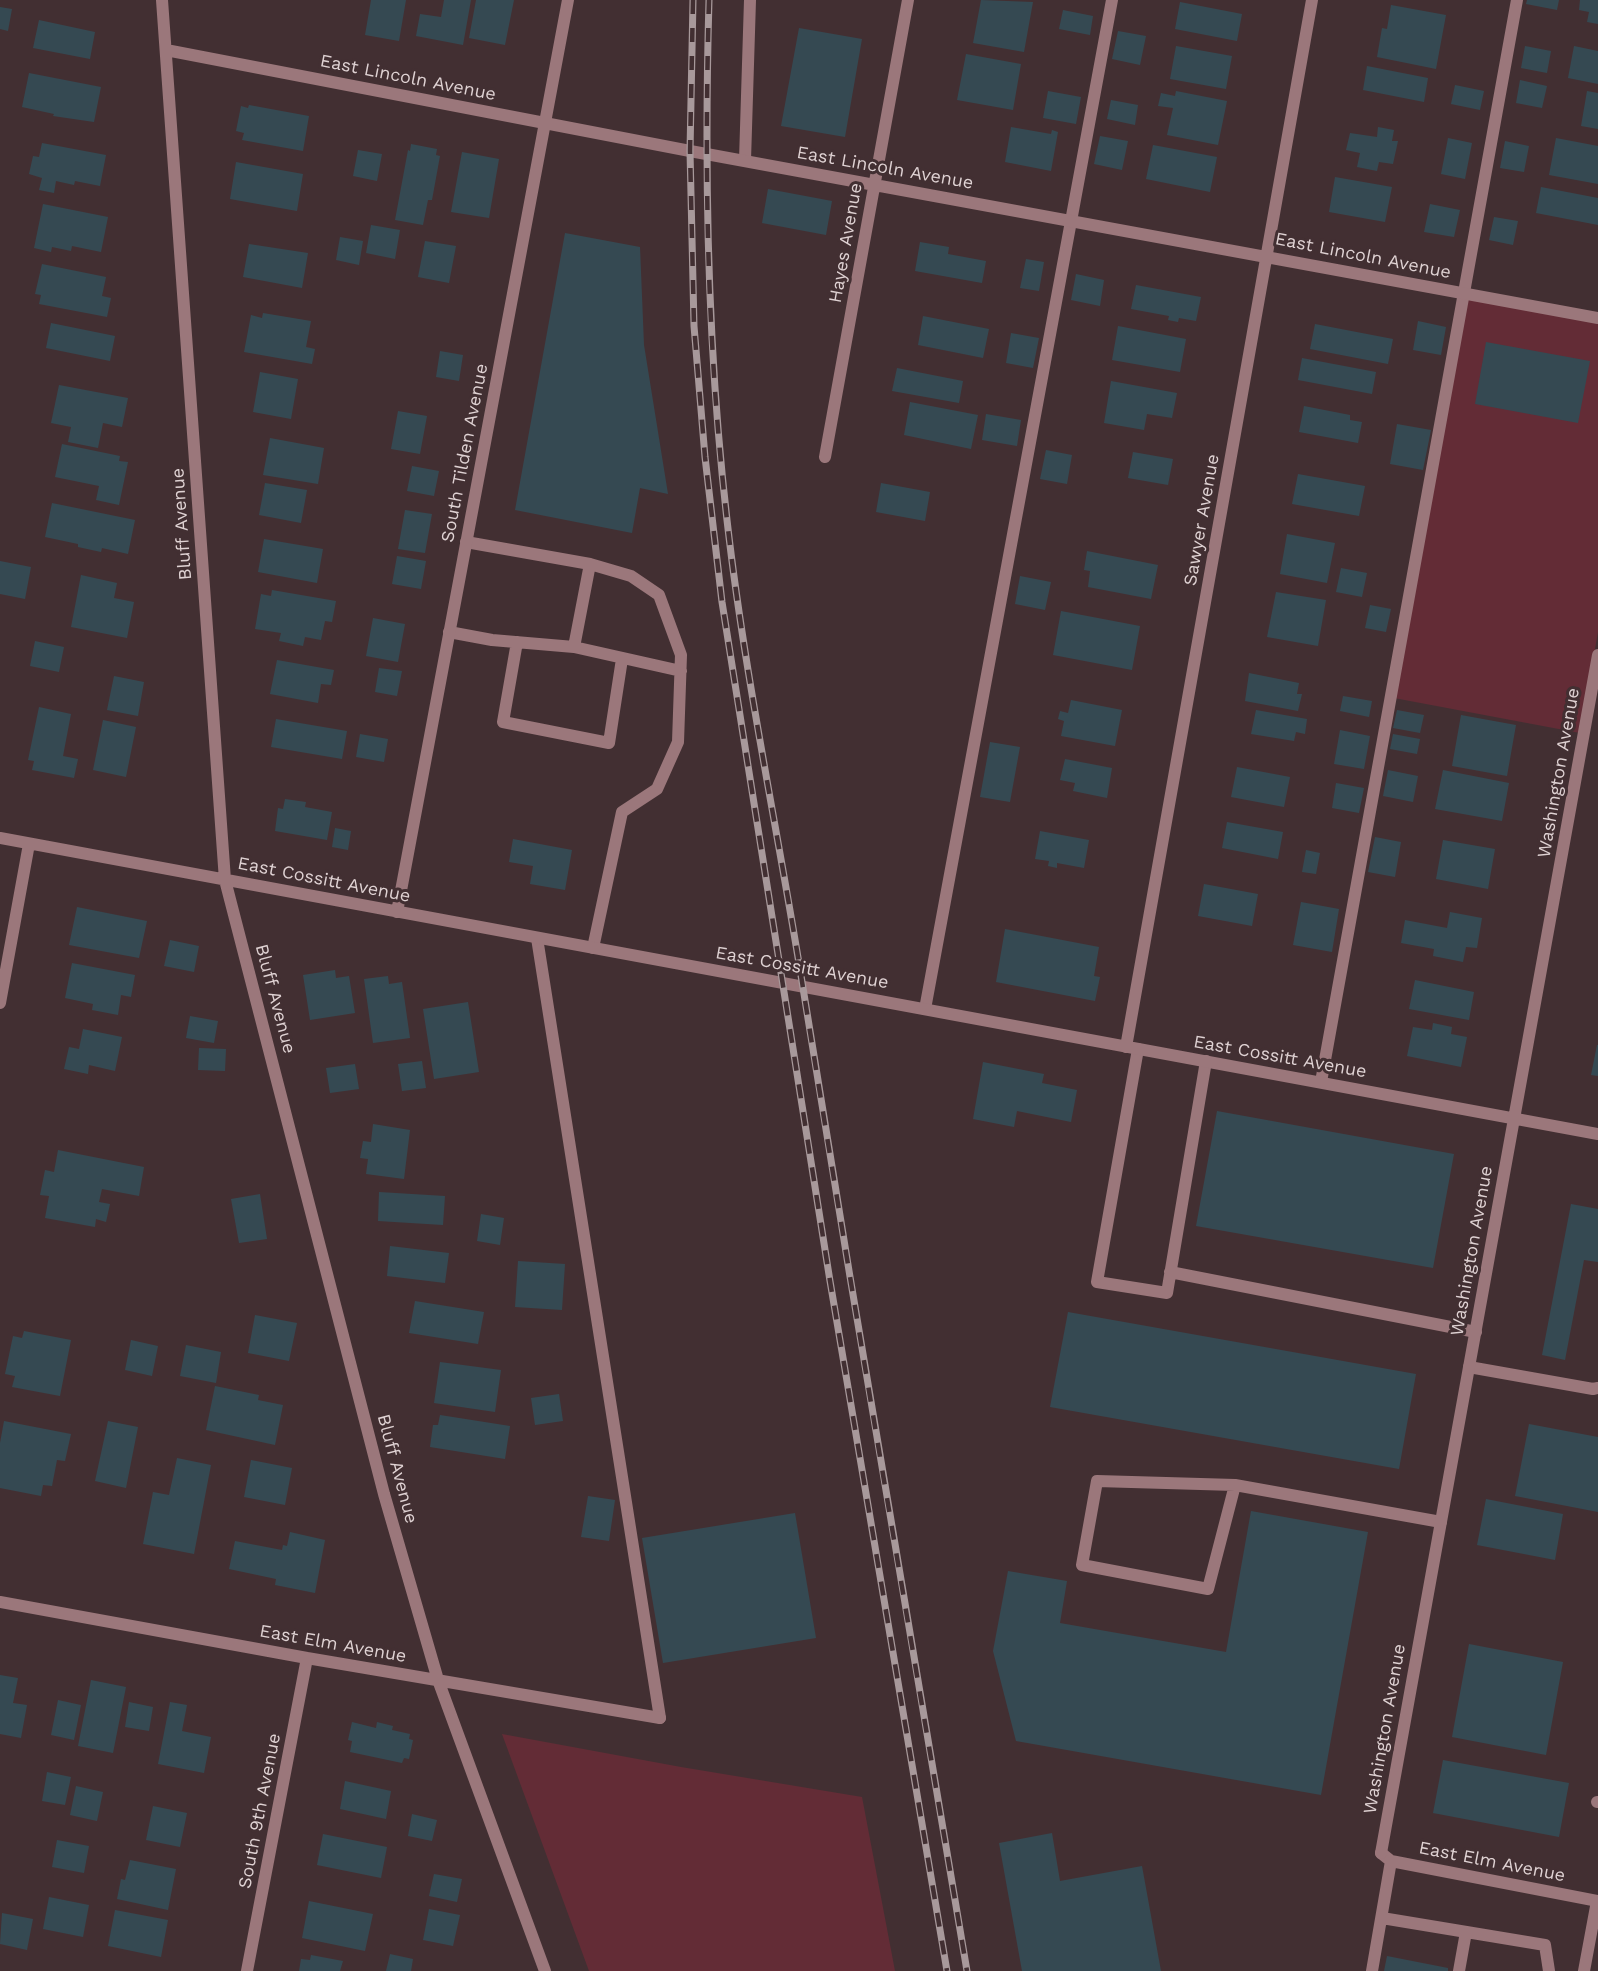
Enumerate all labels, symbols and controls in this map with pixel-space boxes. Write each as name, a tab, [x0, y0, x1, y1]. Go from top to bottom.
street label: East Lincoln Avenue	[318, 50, 498, 106]
street label: East Lincoln Avenue	[795, 142, 975, 194]
street label: Hayes Avenue	[825, 181, 867, 305]
street label: East Lincoln Avenue	[1273, 228, 1453, 284]
street label: South Tilden Avenue	[437, 362, 493, 544]
street label: Sawyer Avenue	[1180, 453, 1224, 587]
street label: Bluff Avenue	[167, 467, 197, 581]
street label: Washington Avenue	[1533, 686, 1585, 860]
street label: East Cossitt Avenue	[236, 853, 412, 907]
street label: Bluff Avenue	[250, 942, 300, 1056]
street label: East Cossitt Avenue	[714, 942, 890, 994]
street label: East Cossitt Avenue	[1192, 1031, 1368, 1083]
street label: Washington Avenue	[1446, 1164, 1498, 1338]
street label: Bluff Avenue	[372, 1412, 422, 1526]
street label: East Elm Avenue	[258, 1620, 408, 1668]
street label: Washington Avenue	[1359, 1642, 1411, 1816]
street label: South 9th Avenue	[234, 1731, 286, 1891]
street label: East Elm Avenue	[1417, 1837, 1567, 1887]

